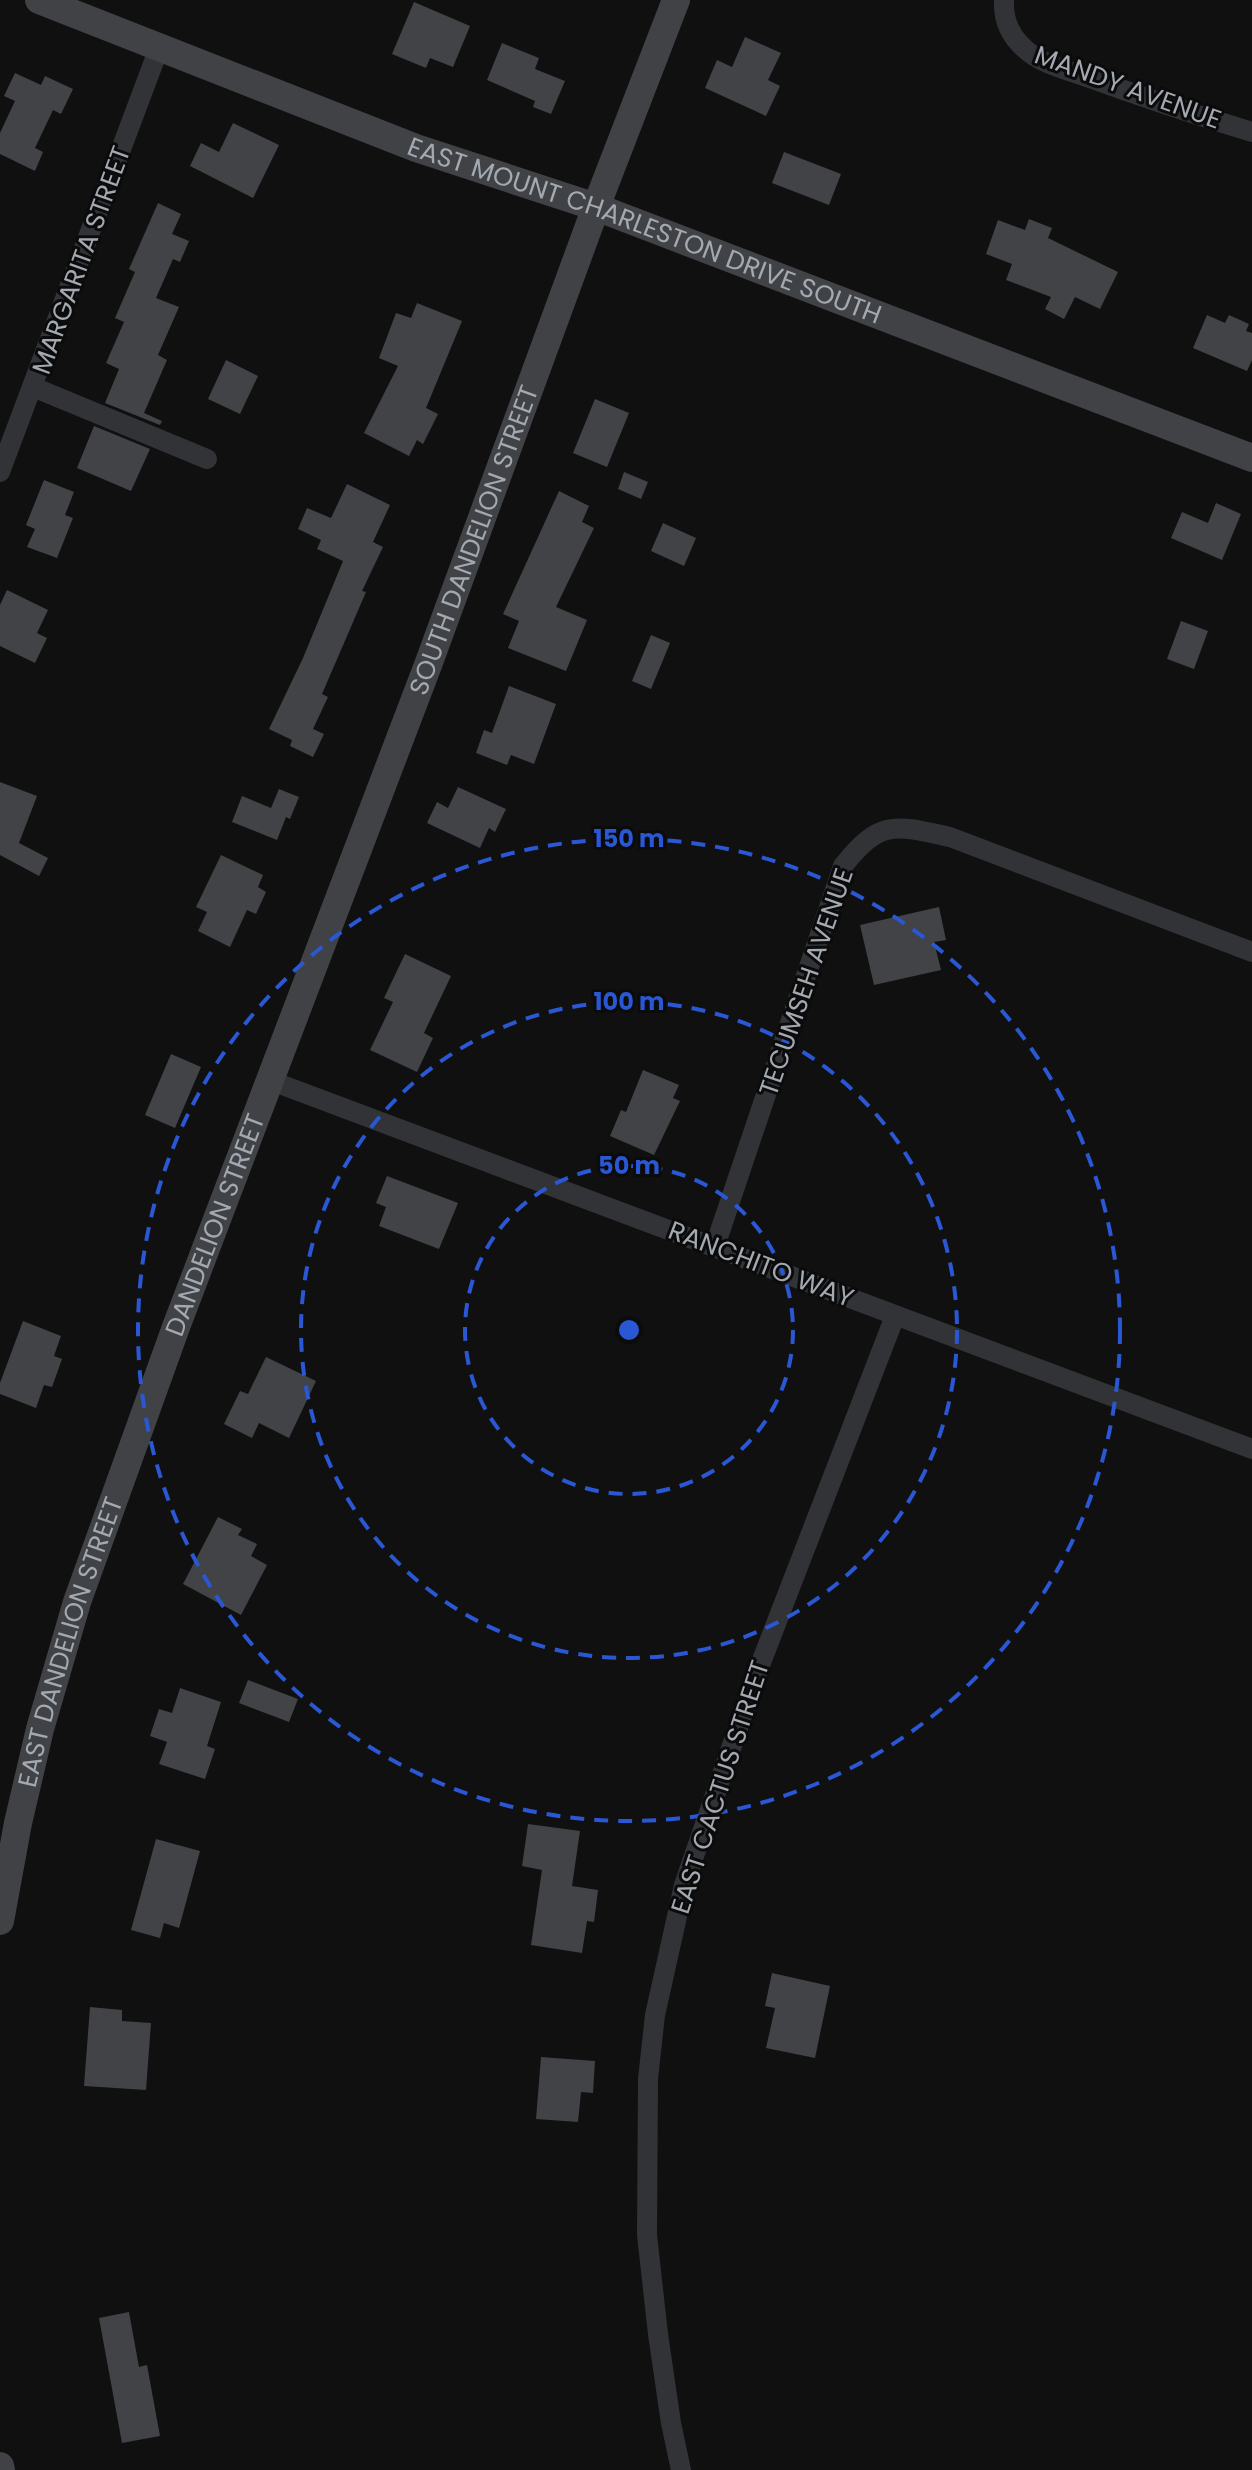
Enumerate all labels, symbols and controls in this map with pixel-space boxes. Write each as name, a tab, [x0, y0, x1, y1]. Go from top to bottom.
street label: MANDY AVENUE	[1030, 37, 1226, 137]
street label: EAST MOUNT CHARLESTON DRIVE SOUTH	[402, 128, 887, 333]
street label: MARGARITA STREET	[23, 141, 139, 379]
street label: SOUTH DANDELION STREET	[400, 380, 547, 700]
text: 150 m	[594, 822, 664, 855]
street label: TECUMSEH AVENUE	[750, 863, 862, 1101]
text: 100 m	[594, 985, 664, 1018]
street label: DANDELION STREET	[156, 1109, 274, 1341]
text: 50 m	[598, 1149, 660, 1182]
street label: RANCHITO WAY	[663, 1212, 859, 1316]
centre of rings	[615, 1316, 643, 1344]
street label: EAST DANDELION STREET	[9, 1492, 131, 1791]
street label: EAST CACTUS STREET	[662, 1656, 778, 1918]

